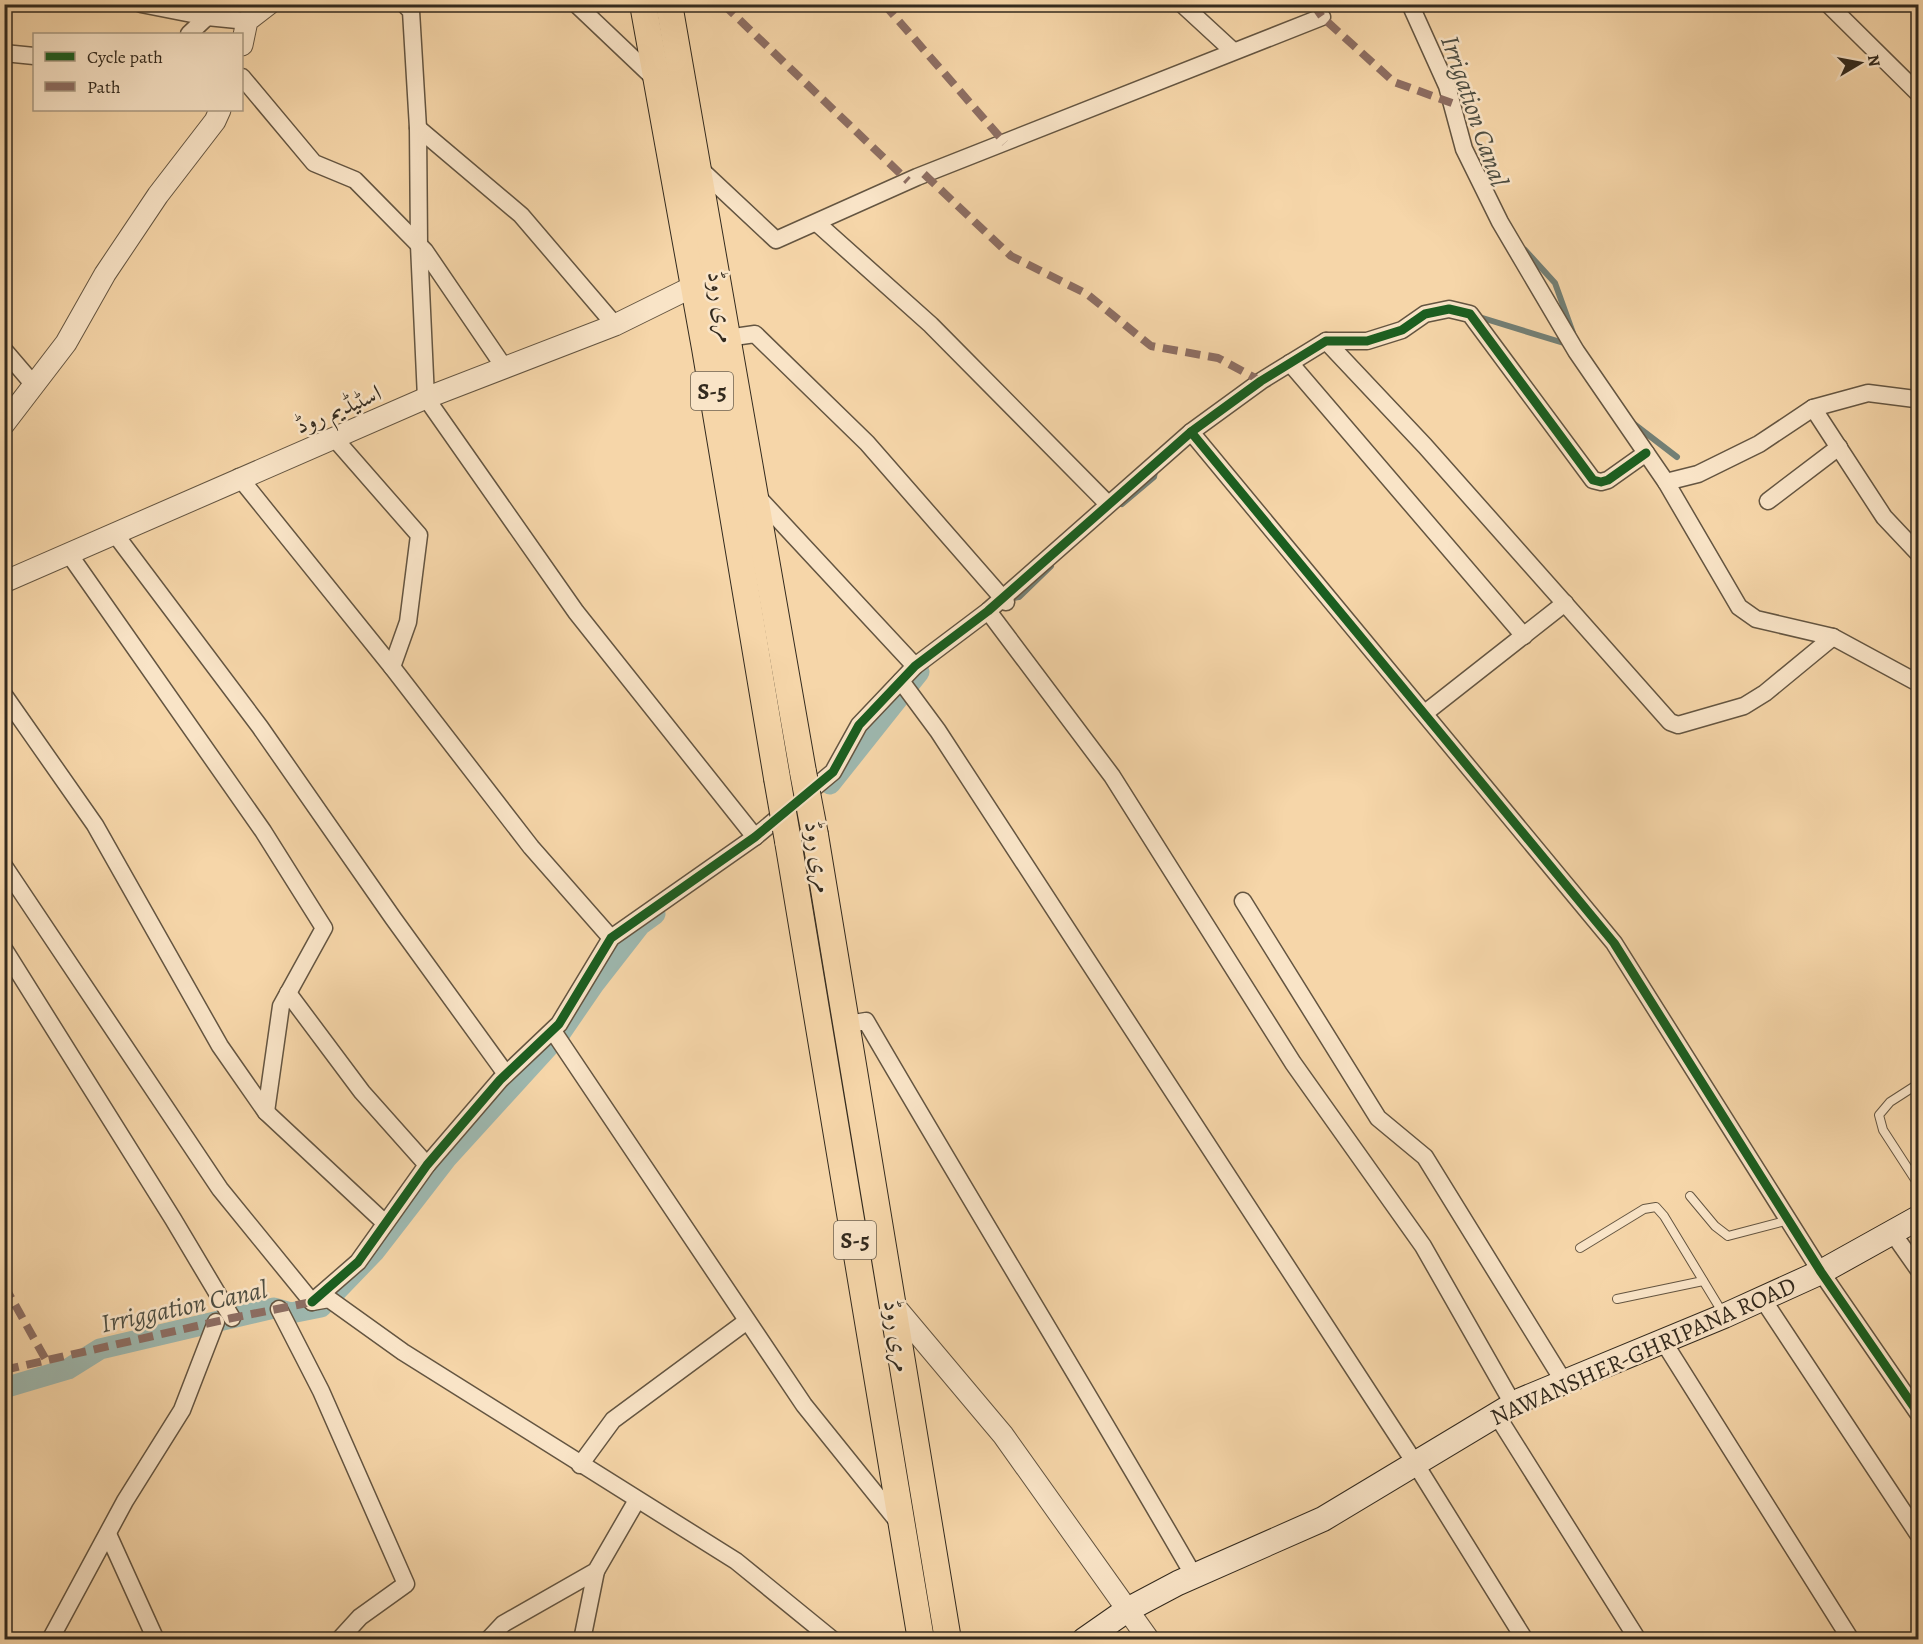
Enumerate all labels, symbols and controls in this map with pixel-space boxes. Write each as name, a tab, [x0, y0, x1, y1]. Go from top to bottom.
water label: Irrigation Canal	[1432, 31, 1517, 192]
legend	[33, 33, 243, 111]
north arrow	[1830, 33, 1890, 93]
text: Cycle path	[87, 45, 163, 69]
text: N	[1862, 53, 1886, 69]
text: Path	[87, 75, 121, 99]
street label: مری روڈ	[699, 268, 744, 346]
road number: S-5	[691, 372, 733, 410]
street label: اسٹیڈیم روڈ	[290, 377, 388, 446]
street label: مری روڈ	[796, 818, 841, 896]
road number: S-5	[834, 1221, 876, 1259]
street label: NAWANSHER-GHRIPANA ROAD	[1485, 1269, 1801, 1433]
water label: Irriggation Canal	[98, 1272, 271, 1341]
street label: مری روڈ	[875, 1297, 920, 1375]

